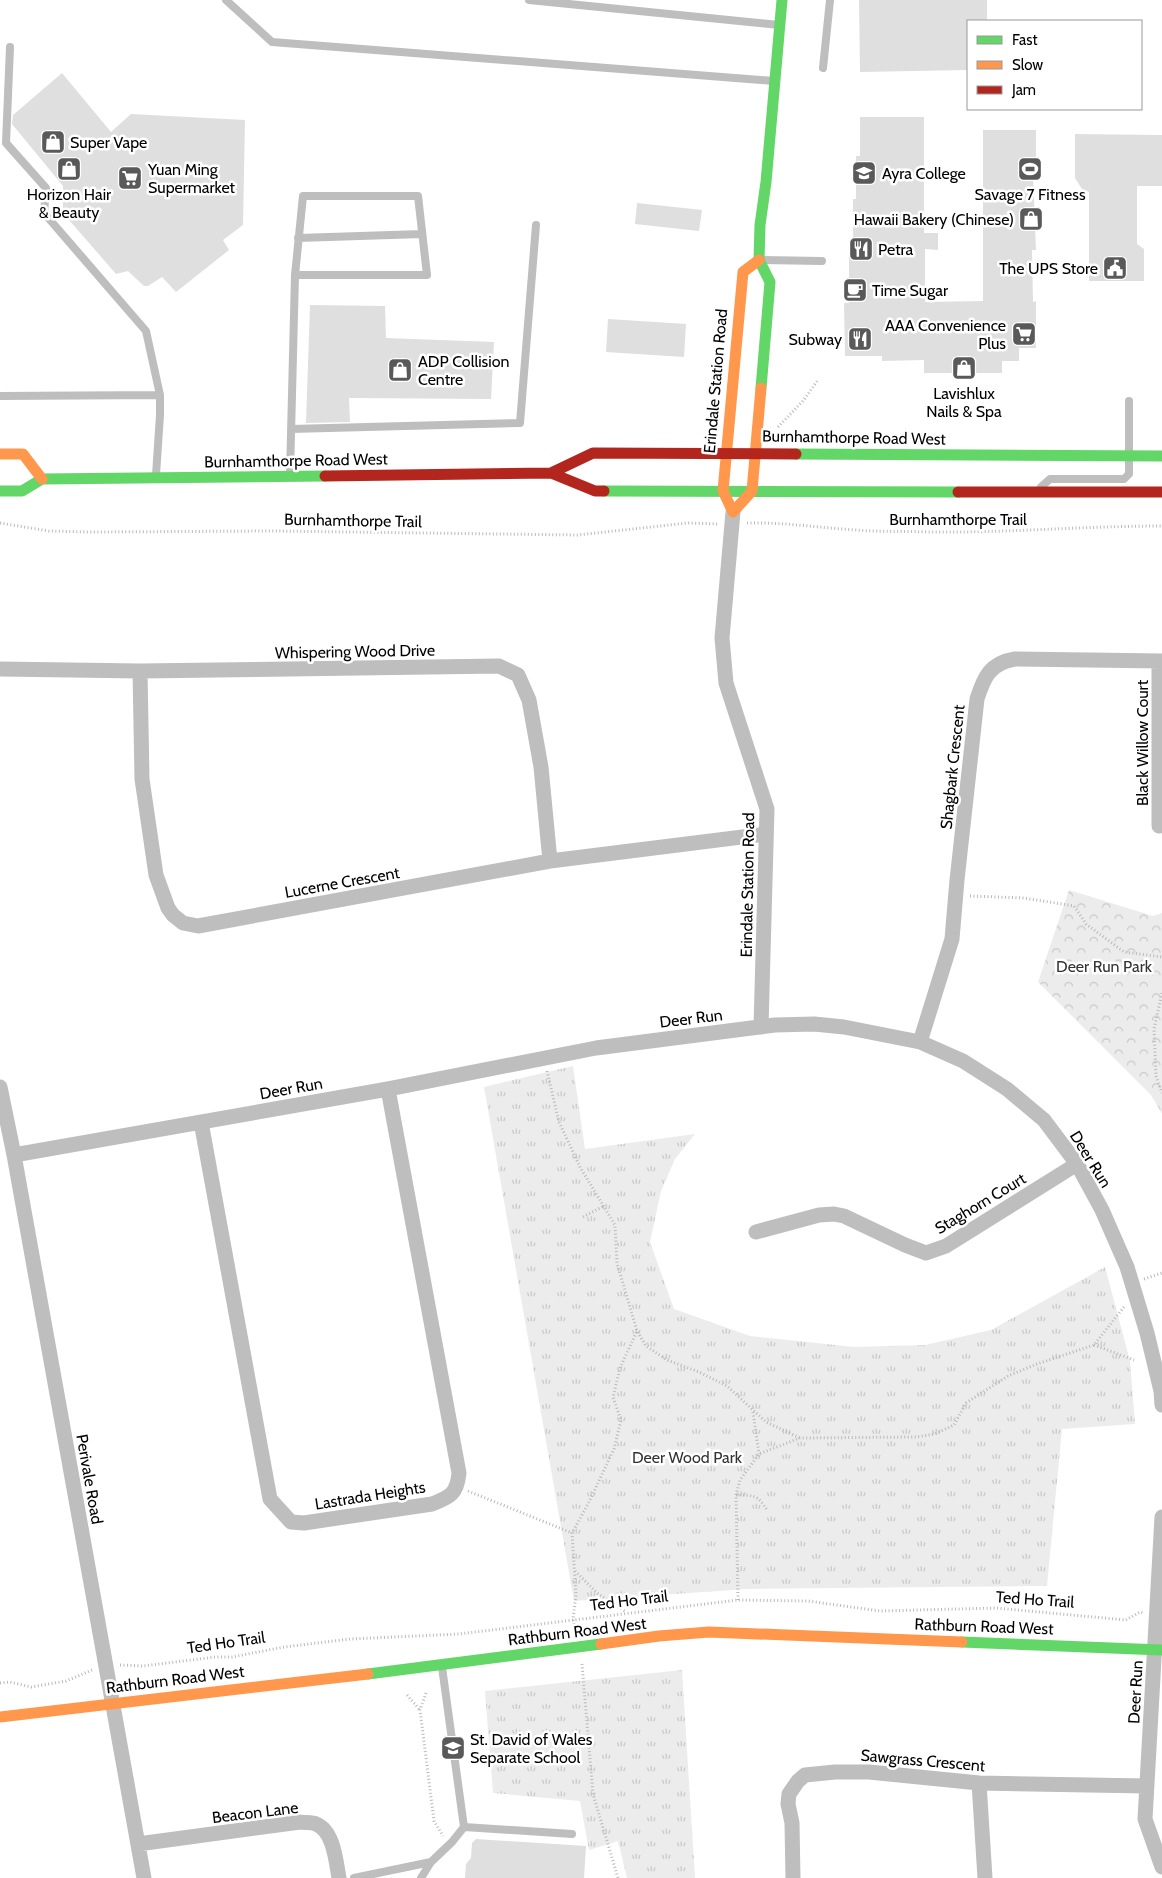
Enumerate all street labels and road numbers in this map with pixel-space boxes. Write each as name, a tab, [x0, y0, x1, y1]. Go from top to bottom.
street label: Erindale Station Road	[700, 308, 731, 454]
street label: Burnhamthorpe Road West	[762, 426, 947, 449]
street label: Burnhamthorpe Road West	[204, 449, 389, 472]
street label: Burnhamthorpe Trail	[284, 510, 422, 531]
street label: Burnhamthorpe Trail	[889, 510, 1027, 529]
street label: Whispering Wood Drive	[275, 641, 435, 662]
street label: Black Willow Court	[1133, 679, 1152, 806]
street label: Shagbark Crescent	[937, 703, 969, 830]
street label: Erindale Station Road	[737, 812, 758, 958]
street label: Lucerne Crescent	[283, 863, 402, 902]
street label: Deer Run	[658, 1005, 724, 1032]
street label: Deer Run	[258, 1074, 324, 1103]
street label: Deer Run	[1066, 1127, 1115, 1191]
street label: Staghorn Court	[931, 1169, 1030, 1238]
street label: Perivale Road	[72, 1433, 107, 1526]
street label: Lastrada Heights	[313, 1477, 427, 1514]
street label: Ted Ho Trail	[589, 1586, 669, 1615]
street label: Ted Ho Trail	[995, 1587, 1075, 1612]
street label: Rathburn Road West	[507, 1614, 648, 1649]
street label: Rathburn Road West	[914, 1615, 1054, 1638]
street label: Ted Ho Trail	[186, 1628, 266, 1657]
street label: Deer Run	[1124, 1660, 1147, 1724]
street label: Rathburn Road West	[105, 1662, 246, 1697]
street label: Sawgrass Crescent	[860, 1746, 987, 1775]
street label: Beacon Lane	[211, 1798, 299, 1827]

